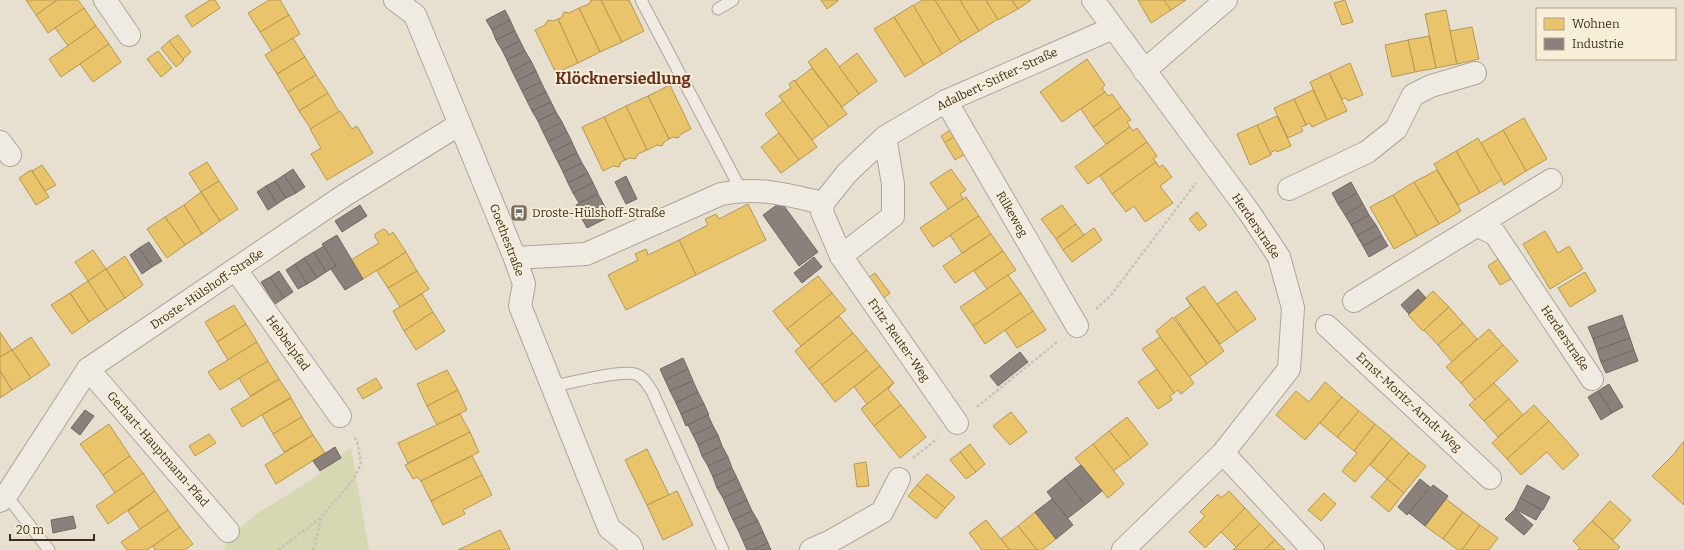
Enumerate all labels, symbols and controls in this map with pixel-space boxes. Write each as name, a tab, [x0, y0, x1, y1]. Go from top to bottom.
legend	[1536, 8, 1676, 60]
text: Wohnen	[1572, 17, 1620, 31]
text: Industrie	[1572, 37, 1624, 51]
street label: Adalbert-Stifter-Straße	[934, 45, 1060, 113]
district label: Klöcknersiedlung	[555, 69, 691, 88]
street label: Rilkeweg	[993, 189, 1031, 239]
street label: Herderstraße	[1229, 191, 1283, 261]
street label: Goethestraße	[487, 202, 527, 278]
bus stop icon: Droste-Hülshoff-Straße	[509, 203, 529, 223]
place label: Droste-Hülshoff-Straße	[532, 206, 665, 220]
street label: Droste-Hülshoff-Straße	[148, 246, 266, 332]
street label: Fritz-Reuter-Weg	[865, 296, 933, 384]
street label: Herderstraße	[1538, 303, 1592, 373]
street label: Hebbelpfad	[263, 313, 313, 373]
street label: Ernst-Moritz-Arndt-Weg	[1353, 349, 1465, 455]
street label: Gerhart-Hauptmann-Pfad	[104, 389, 212, 509]
scale bar	[10, 516, 94, 542]
text: 20 m	[16, 523, 45, 537]

